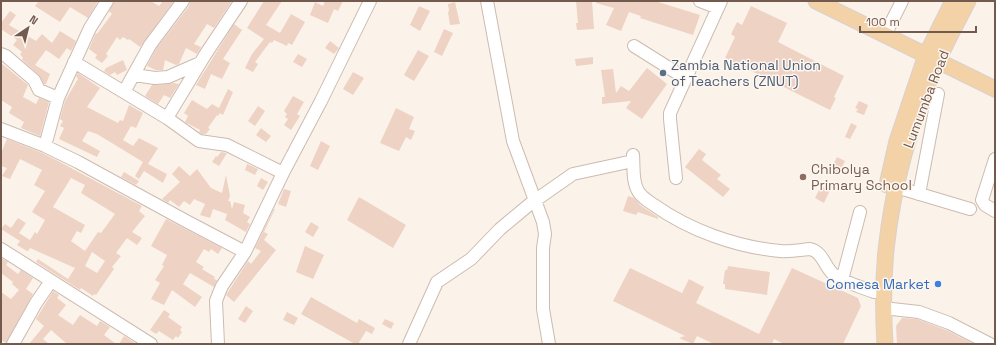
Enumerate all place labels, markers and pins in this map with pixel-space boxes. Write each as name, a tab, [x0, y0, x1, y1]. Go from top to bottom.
place label: Zambia National Union of Teachers (ZNUT)	[671, 56, 821, 90]
marker: Zambia National Union of Teachers (ZNUT)	[658, 68, 668, 78]
place label: Chibolya Primary School	[811, 160, 912, 194]
marker: Chibolya Primary School	[798, 172, 808, 182]
place label: Comesa Market	[826, 275, 930, 293]
marker: Comesa Market	[933, 279, 943, 289]

